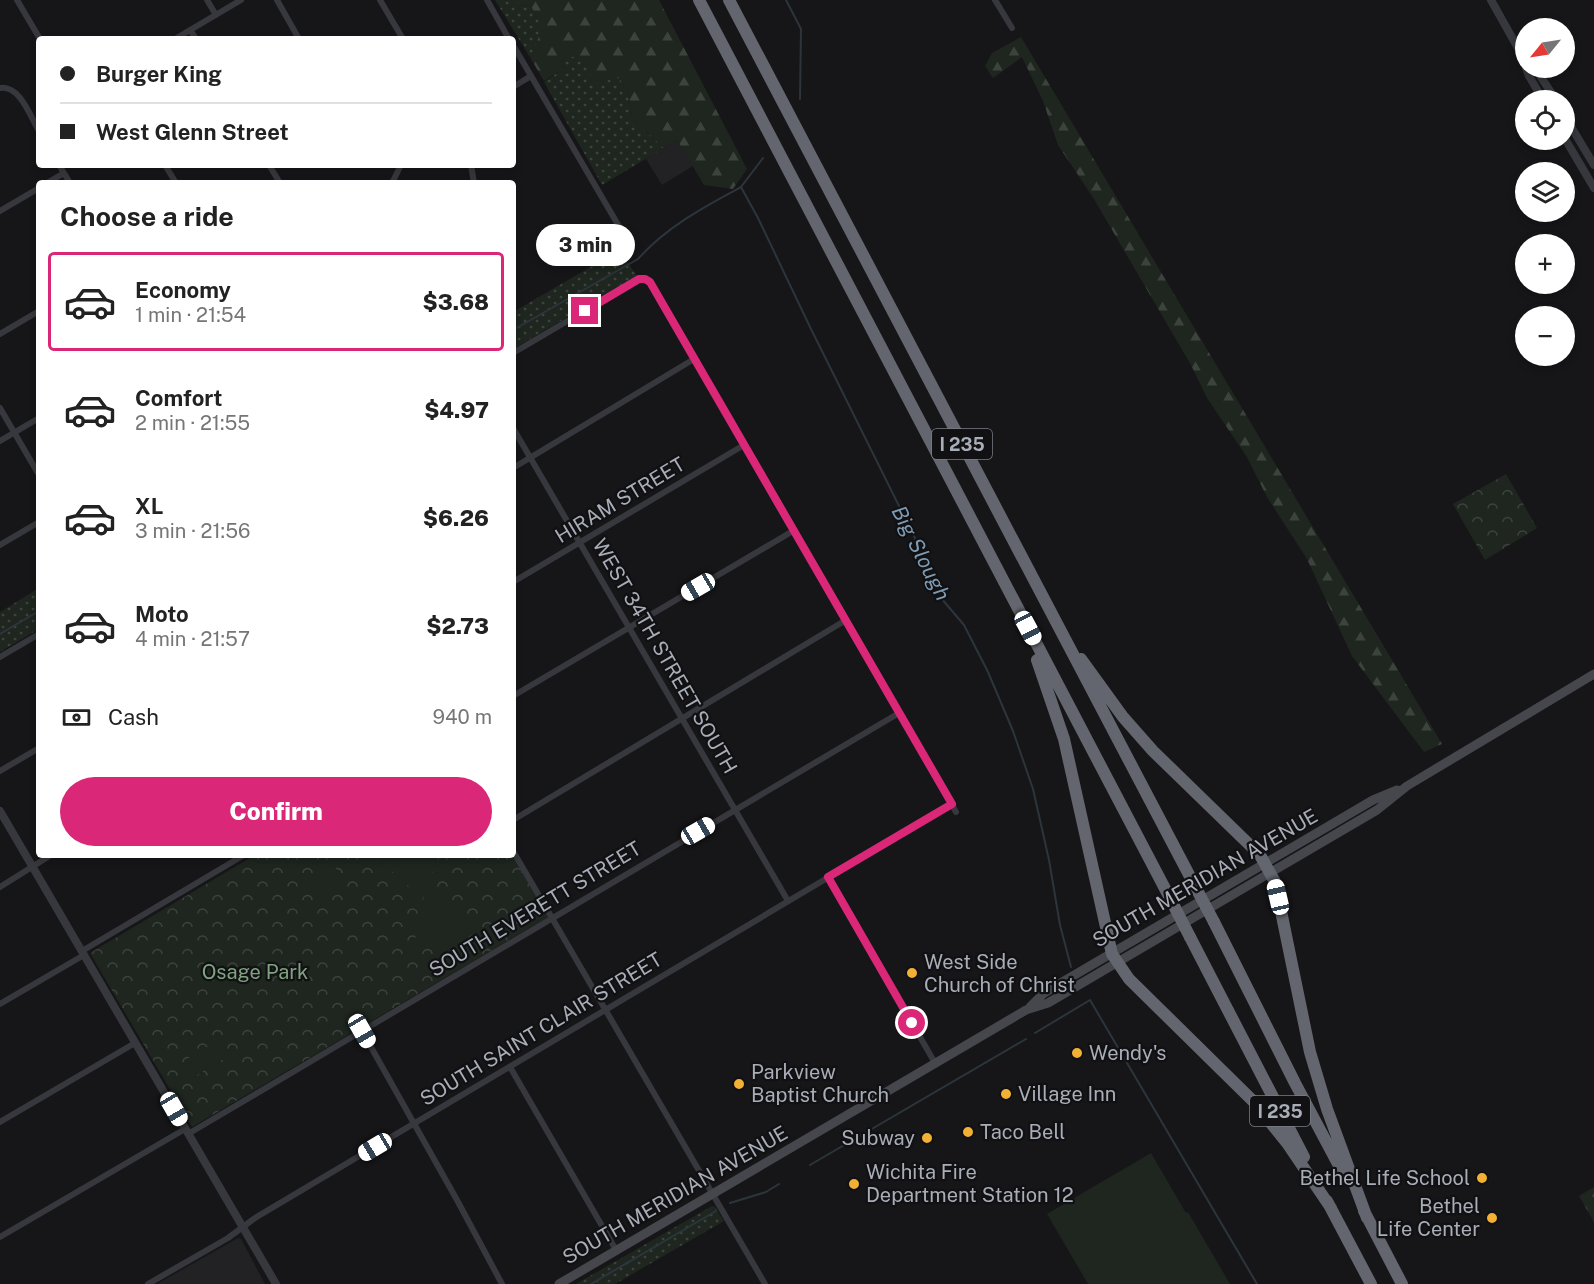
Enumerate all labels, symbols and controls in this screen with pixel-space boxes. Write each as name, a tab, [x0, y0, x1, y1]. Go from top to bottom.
north arrow	[1515, 18, 1575, 78]
map controls	[1515, 18, 1575, 366]
text: Burger King	[96, 61, 222, 87]
button: locate	[1515, 90, 1575, 150]
text: West Glenn Street	[96, 119, 289, 145]
button: layers	[1515, 162, 1575, 222]
text: Choose a ride	[60, 200, 234, 232]
callout: 3 min	[536, 224, 634, 266]
text: 3 min	[559, 233, 612, 257]
button: +	[1515, 234, 1575, 294]
icon: car	[63, 275, 117, 329]
text: Economy	[135, 277, 231, 303]
text: $3.68	[423, 289, 489, 315]
route end	[571, 297, 598, 324]
text: 1 min · 21:54	[135, 303, 246, 327]
button: −	[1515, 306, 1575, 366]
icon: car	[63, 383, 117, 437]
text: Comfort	[135, 385, 222, 411]
text: $4.97	[424, 397, 489, 423]
text: 2 min · 21:55	[135, 411, 250, 435]
road number: I 235	[932, 429, 992, 459]
street label: HIRAM STREET	[551, 452, 689, 548]
icon: car	[63, 491, 117, 545]
text: XL	[135, 493, 163, 519]
water label: Big Slough	[886, 501, 956, 605]
text: $6.26	[423, 505, 489, 531]
text: 3 min · 21:56	[135, 519, 250, 543]
street label: WEST 34TH STREET SOUTH	[588, 534, 742, 778]
car	[678, 570, 718, 604]
icon: car	[63, 599, 117, 653]
text: Moto	[135, 601, 189, 627]
car	[1012, 608, 1044, 648]
text: $2.73	[426, 613, 489, 639]
text: 4 min · 21:57	[135, 627, 250, 651]
icon: cash	[60, 701, 93, 734]
text: Cash	[108, 704, 159, 730]
text: 940 m	[433, 705, 492, 729]
button: Confirm	[60, 777, 492, 846]
street label: SOUTH MERIDIAN AVENUE	[1088, 804, 1322, 952]
car	[678, 814, 718, 848]
street label: SOUTH EVERETT STREET	[425, 836, 645, 982]
car	[1265, 877, 1291, 917]
street label: SOUTH SAINT CLAIR STREET	[416, 947, 666, 1111]
place label: West Side Church of Christ	[924, 950, 1075, 997]
park label: Osage Park	[202, 960, 308, 984]
marker: West Side Church of Christ	[905, 966, 919, 980]
route start	[898, 1009, 925, 1036]
car	[345, 1011, 379, 1051]
place label: Wendy's	[1089, 1041, 1166, 1065]
marker: Wendy's	[1070, 1046, 1084, 1060]
place label: Parkview Baptist Church	[751, 1060, 889, 1107]
marker: Parkview Baptist Church	[732, 1077, 746, 1091]
place label: Village Inn	[1018, 1082, 1116, 1106]
marker: Village Inn	[999, 1087, 1013, 1101]
car	[157, 1089, 191, 1129]
road number: I 235	[1250, 1096, 1310, 1126]
place label: Taco Bell	[980, 1120, 1065, 1144]
street label: SOUTH MERIDIAN AVENUE	[558, 1121, 792, 1269]
marker: Taco Bell	[961, 1125, 975, 1139]
place label: Subway	[841, 1126, 915, 1150]
car	[355, 1130, 395, 1164]
marker: Subway	[920, 1131, 934, 1145]
place label: Wichita Fire Department Station 12	[866, 1160, 1074, 1207]
place label: Bethel Life School	[1299, 1166, 1470, 1190]
marker: Bethel Life School	[1475, 1171, 1489, 1185]
marker: Wichita Fire Department Station 12	[847, 1177, 861, 1191]
place label: Bethel Life Center	[1377, 1194, 1480, 1241]
marker: Bethel Life Center	[1485, 1211, 1499, 1225]

